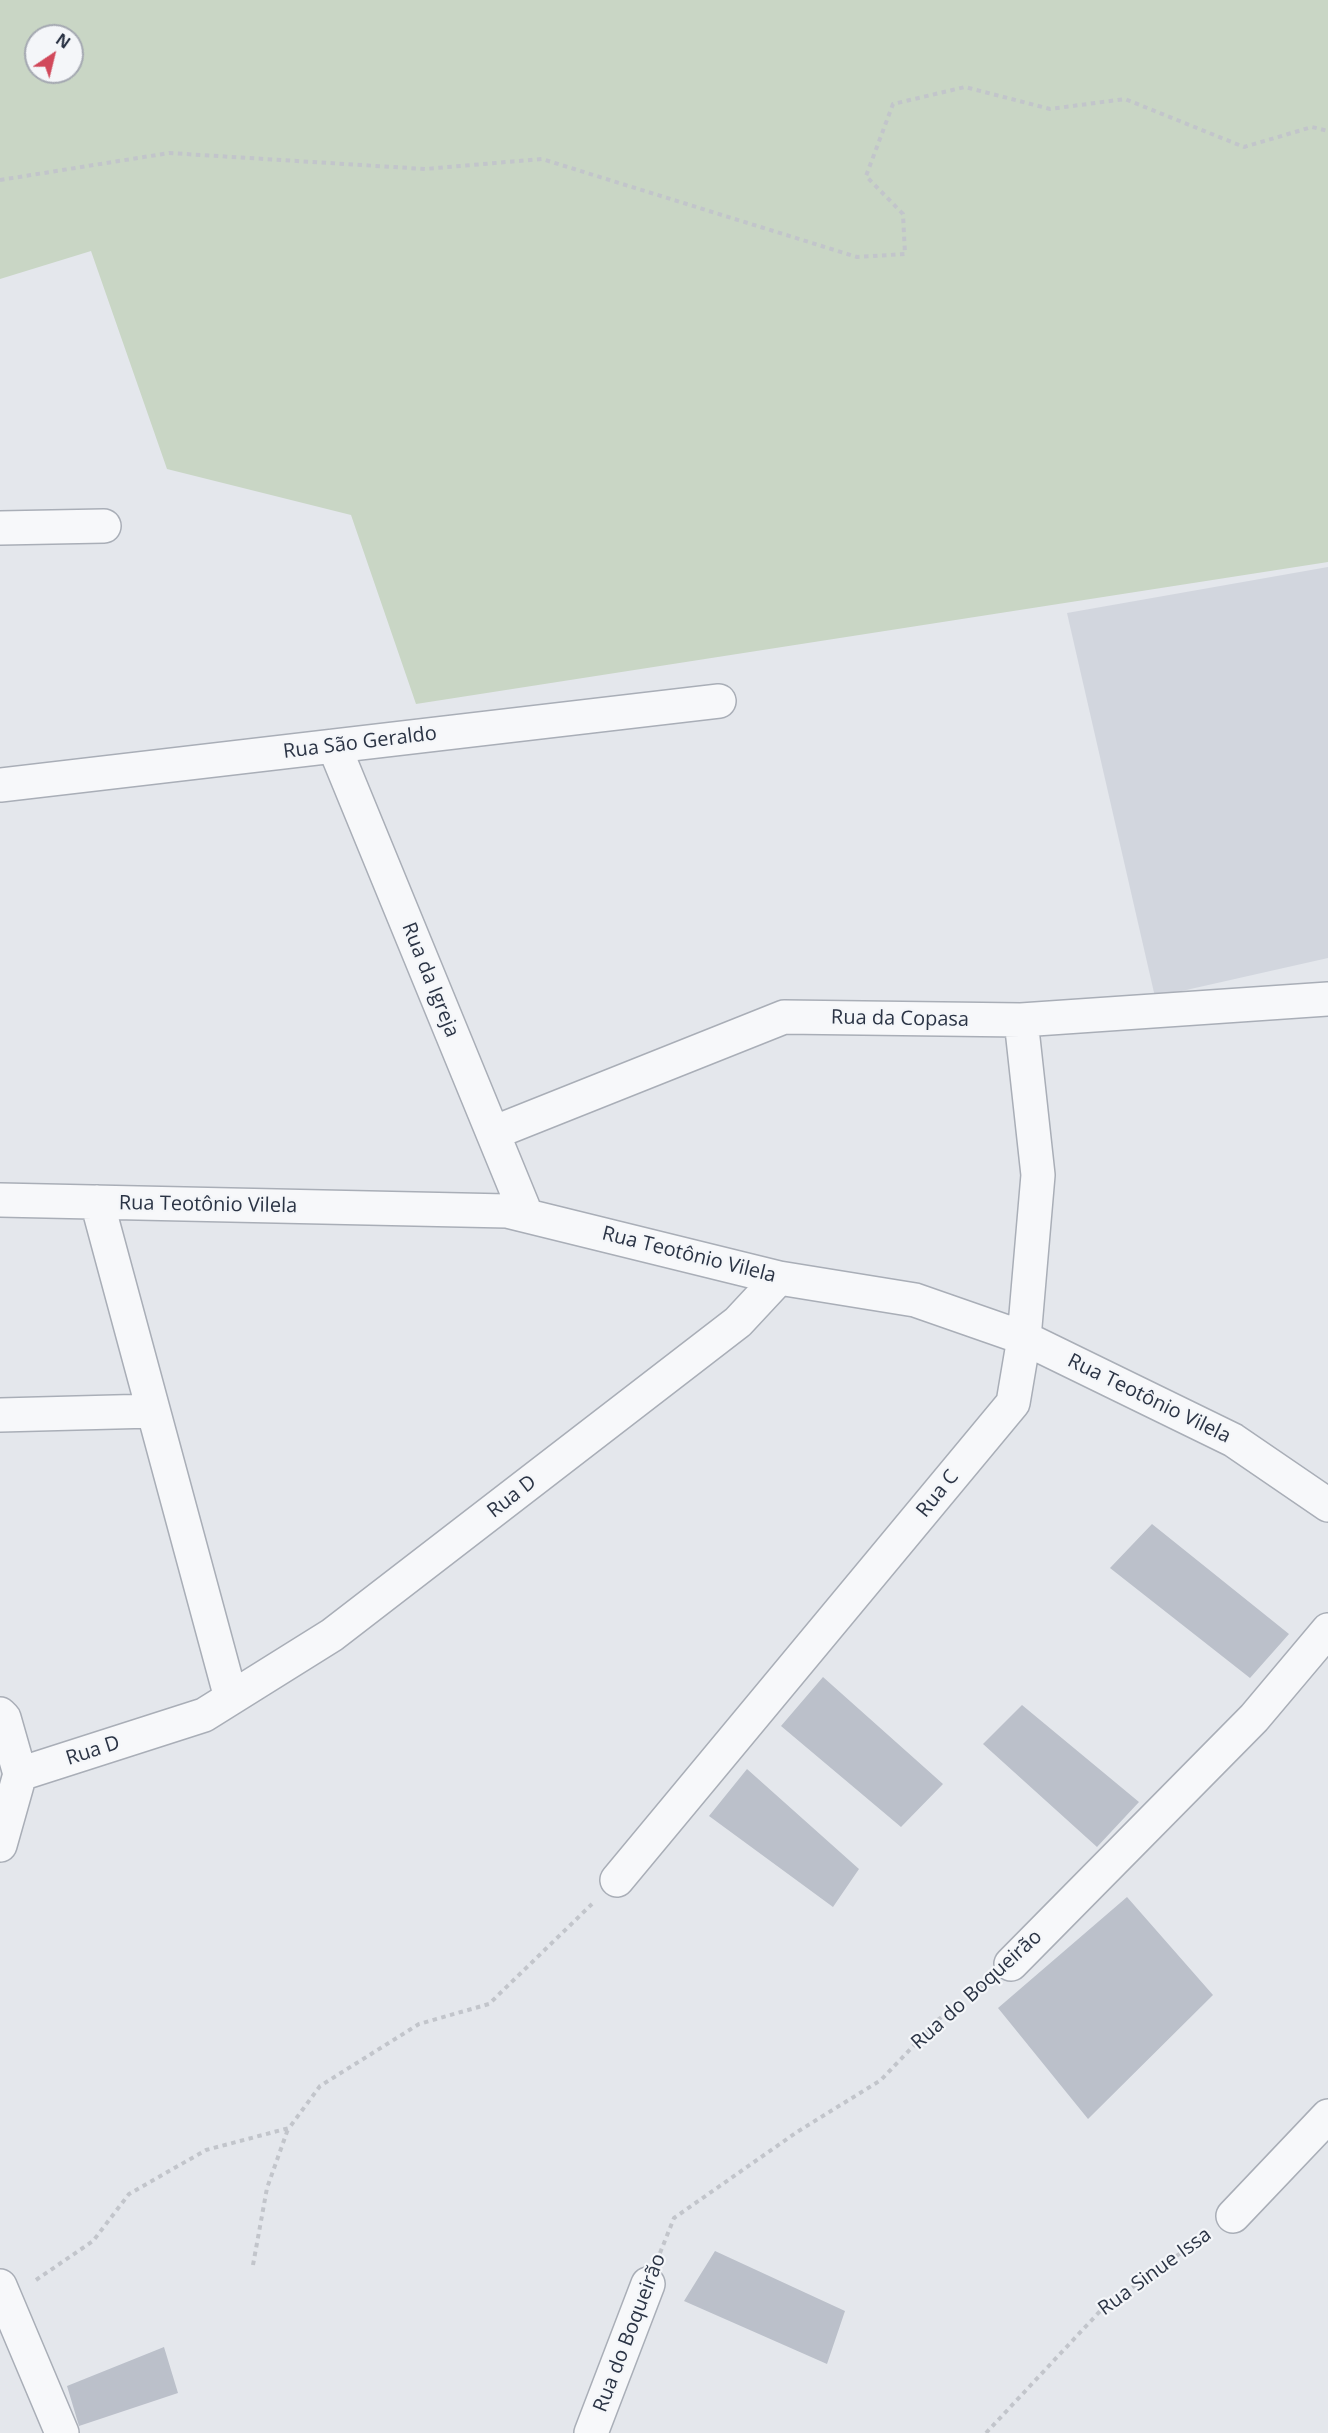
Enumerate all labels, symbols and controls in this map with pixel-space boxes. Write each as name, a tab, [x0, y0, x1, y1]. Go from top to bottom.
north arrow	[24, 24, 84, 84]
text: N	[52, 28, 75, 54]
street label: Rua São Geraldo	[282, 722, 438, 764]
street label: Rua da Igreja	[396, 919, 464, 1041]
street label: Rua da Copasa	[831, 1006, 969, 1032]
street label: Rua Teotônio Vilela	[119, 1191, 297, 1219]
street label: Rua Teotônio Vilela	[600, 1222, 778, 1288]
street label: Rua Teotônio Vilela	[1064, 1349, 1234, 1449]
street label: Rua C	[912, 1466, 964, 1522]
street label: Rua D	[483, 1470, 541, 1524]
street label: Rua D	[63, 1731, 123, 1771]
street label: Rua do Boqueirão	[907, 1925, 1047, 2055]
street label: Rua Sinue Issa	[1094, 2223, 1216, 2321]
street label: Rua do Boqueirão	[589, 2251, 671, 2415]

